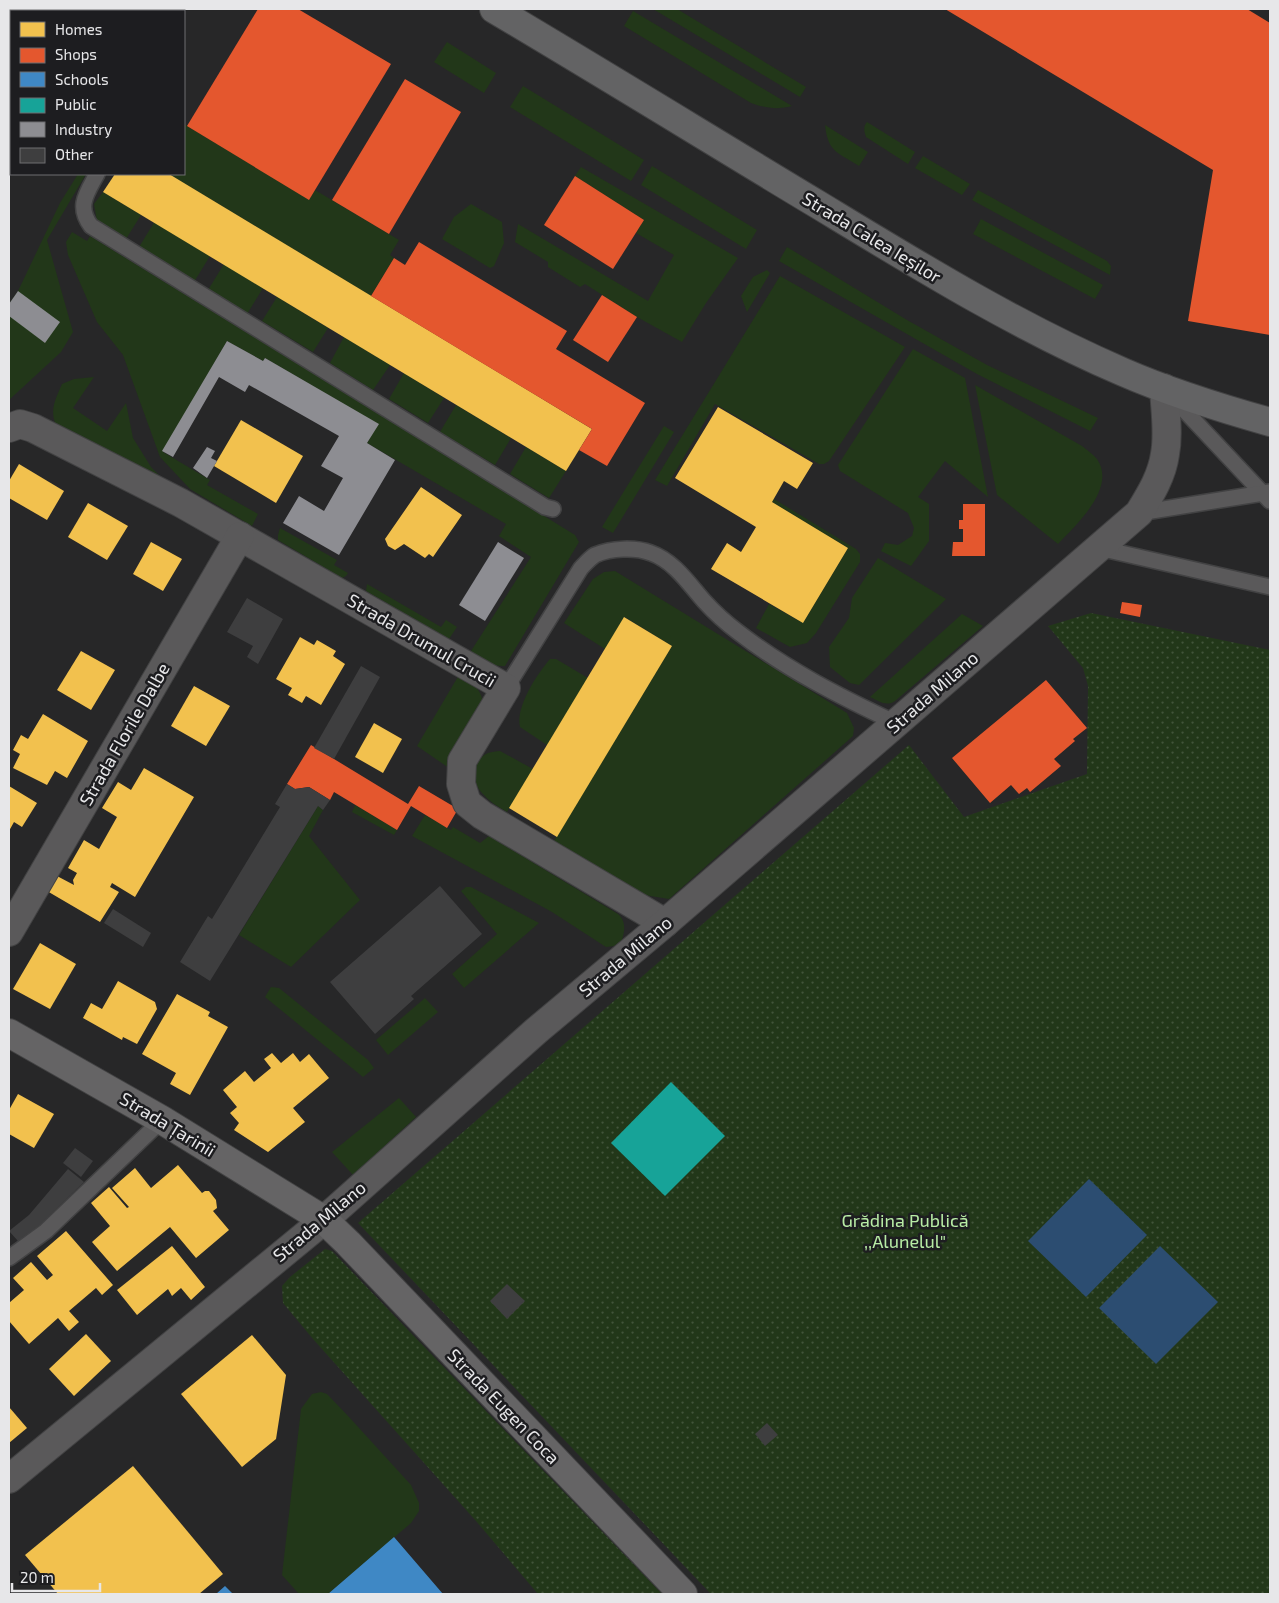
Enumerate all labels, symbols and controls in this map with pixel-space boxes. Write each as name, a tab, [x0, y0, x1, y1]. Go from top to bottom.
legend	[10, 10, 185, 175]
text: Homes	[55, 20, 102, 38]
text: Shops	[55, 45, 97, 63]
text: Schools	[55, 70, 109, 88]
text: Public	[55, 95, 96, 113]
text: Industry	[55, 120, 112, 138]
text: Other	[55, 145, 94, 163]
street label: Strada Calea Ieșilor	[798, 187, 945, 288]
street label: Strada Drumul Crucii	[344, 588, 500, 692]
street label: Strada Milano	[882, 646, 982, 738]
street label: Strada Florile Dalbe	[74, 659, 174, 809]
street label: Strada Milano	[574, 911, 676, 1001]
street label: Strada Țarinii	[116, 1087, 220, 1162]
street label: Strada Milano	[268, 1176, 370, 1266]
park label: Grădina Publică ,,Alunelul"	[841, 1209, 969, 1252]
street label: Strada Eugen Coca	[443, 1344, 565, 1468]
scale bar	[12, 1560, 100, 1592]
text: 20 m	[20, 1568, 54, 1586]

